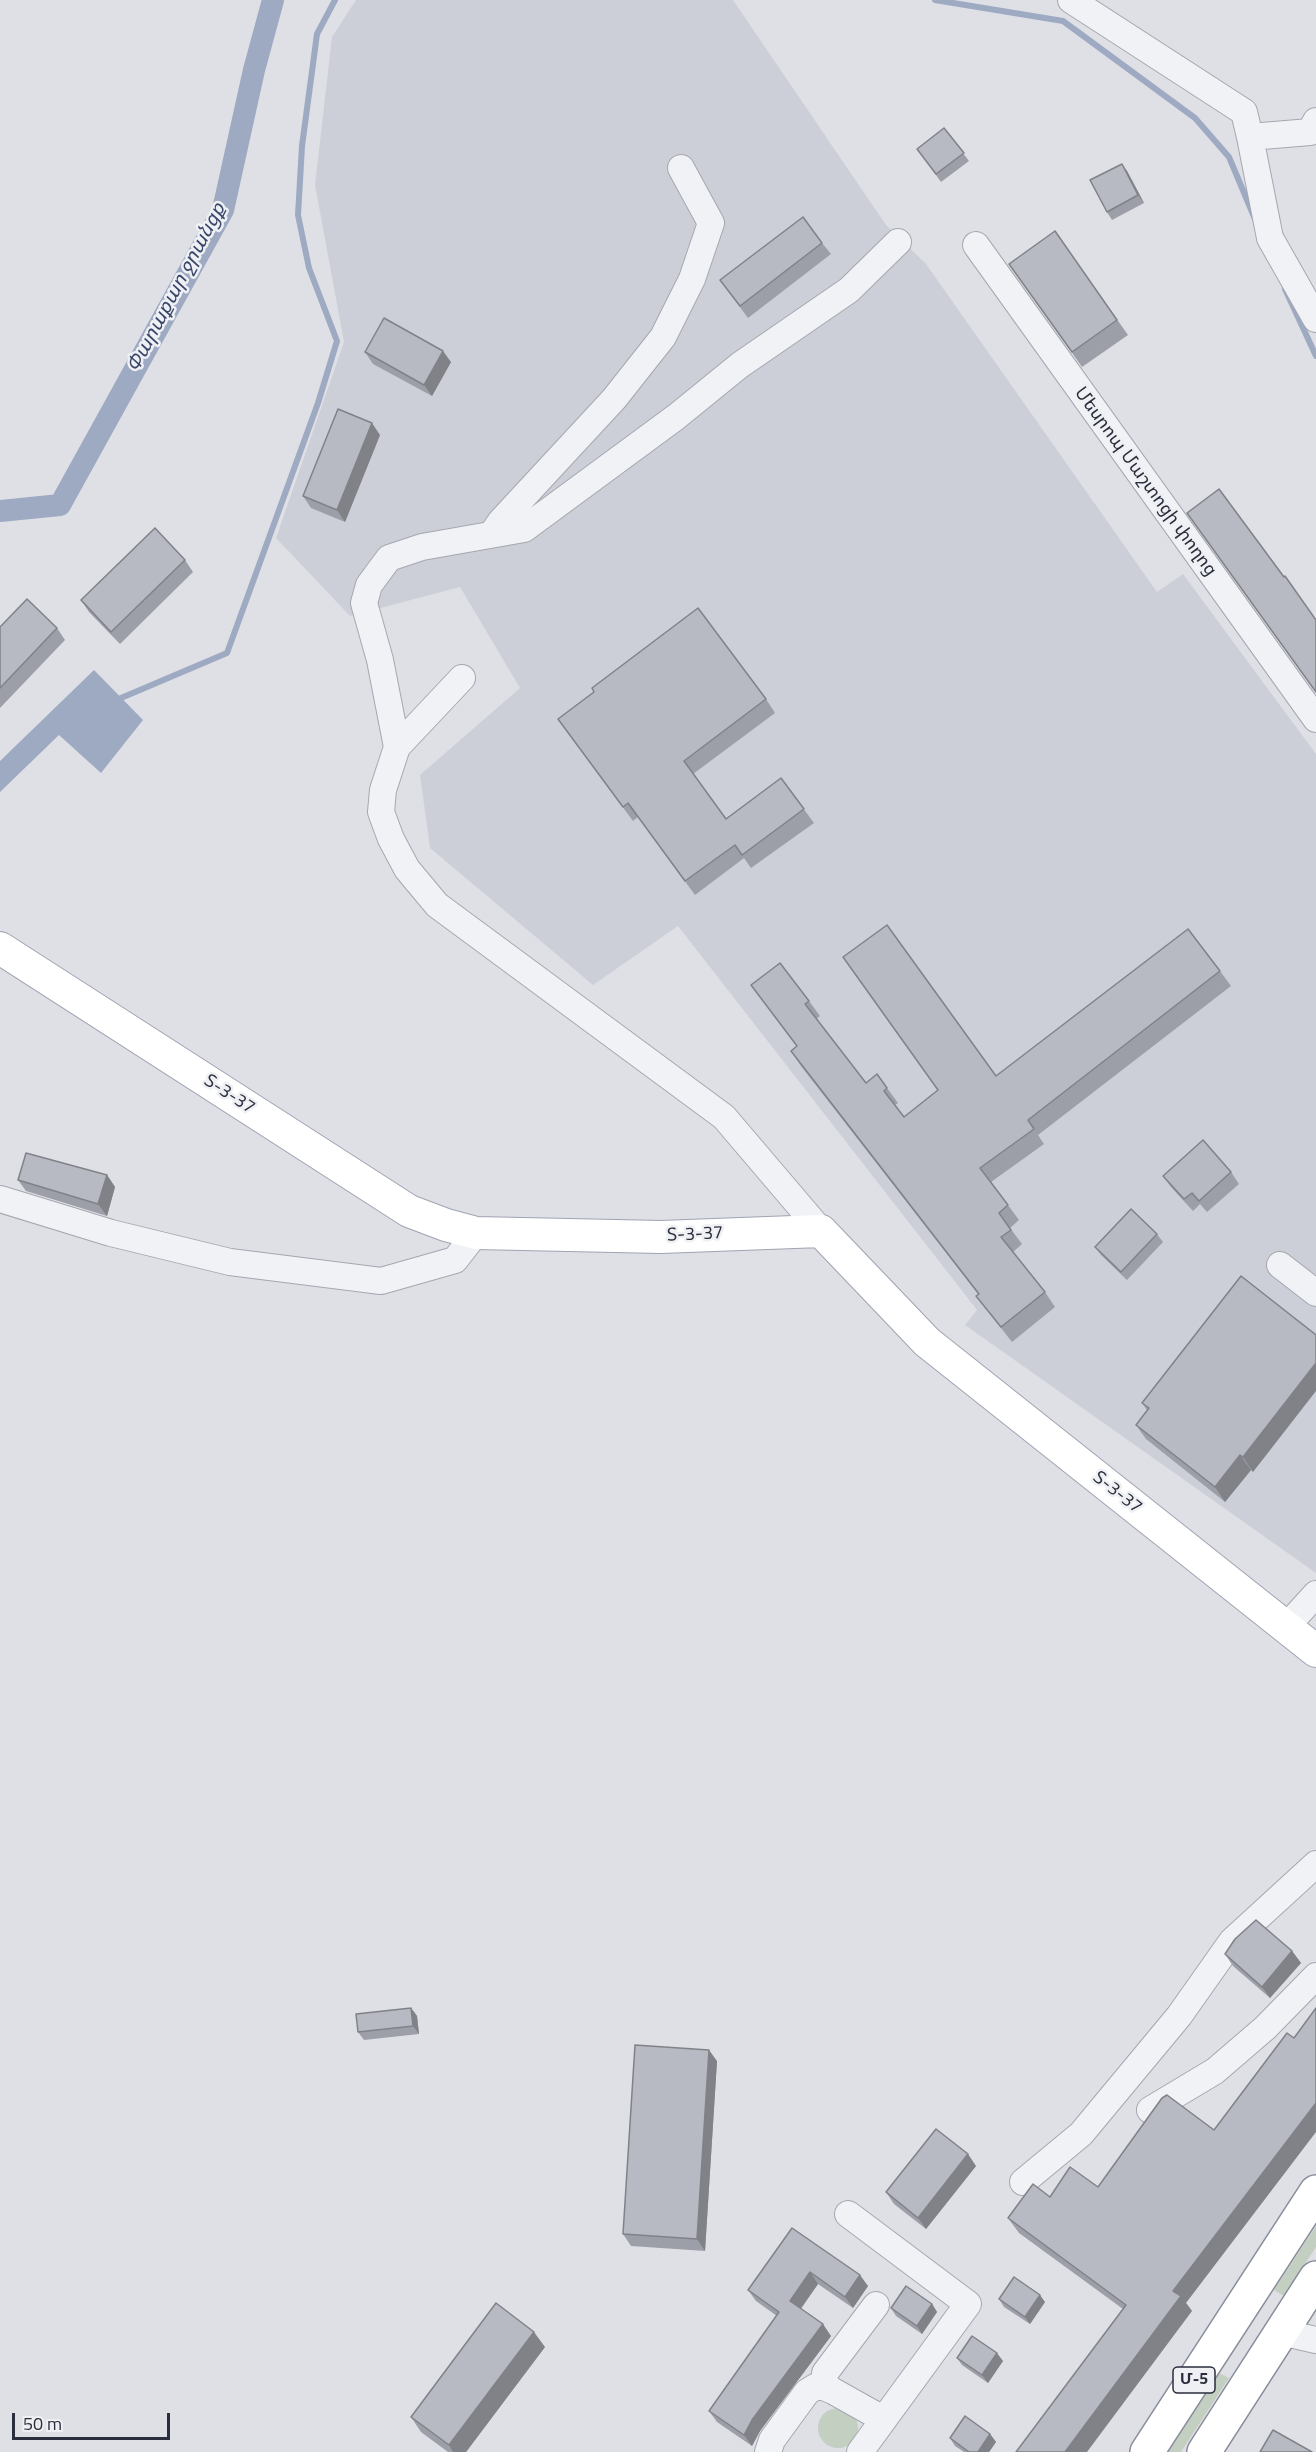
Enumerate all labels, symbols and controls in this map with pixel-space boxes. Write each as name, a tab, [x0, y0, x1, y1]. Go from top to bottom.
water label: Փարաքար ջրանցք	[122, 199, 232, 377]
street label: Մեսրոպ Մաշտոցի փողոց	[1069, 383, 1221, 581]
street label: Տ-3-37	[200, 1071, 258, 1119]
street label: Տ-3-37	[666, 1223, 724, 1247]
street label: Տ-3-37	[1088, 1467, 1146, 1519]
road number: Մ-5	[1173, 2367, 1215, 2393]
scale bar	[15, 2401, 172, 2439]
text: 50 m	[23, 2410, 62, 2437]

